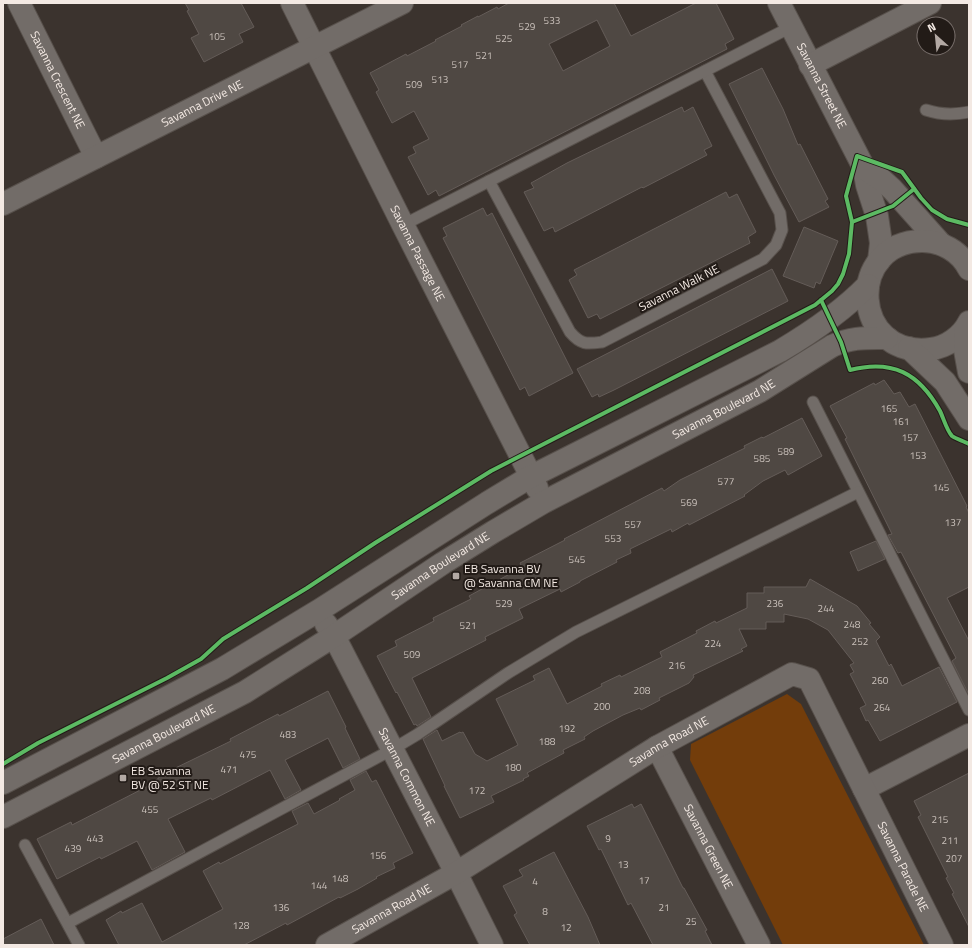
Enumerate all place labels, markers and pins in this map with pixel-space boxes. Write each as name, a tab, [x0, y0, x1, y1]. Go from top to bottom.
place label: EB Savanna BV @ Savanna CM NE	[464, 559, 558, 592]
marker: EB Savanna BV @ Savanna CM NE	[451, 571, 461, 581]
place label: EB Savanna BV @ 52 ST NE	[131, 761, 209, 794]
marker: EB Savanna BV @ 52 ST NE	[118, 773, 128, 783]

